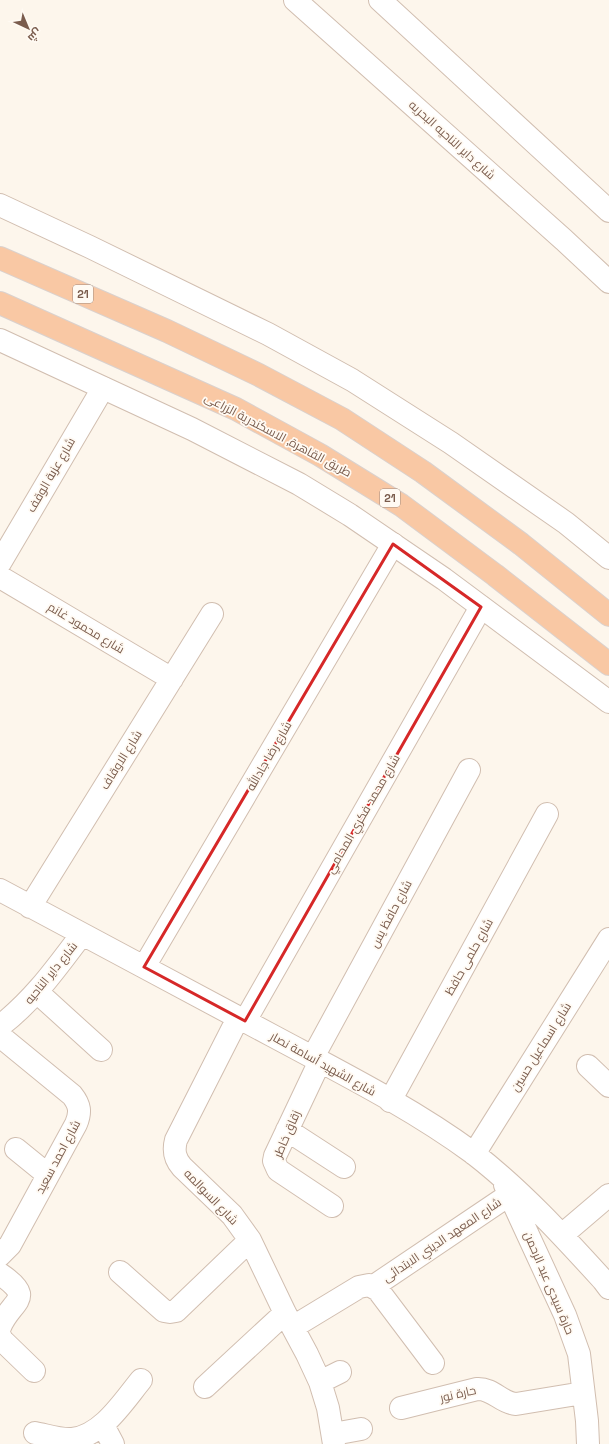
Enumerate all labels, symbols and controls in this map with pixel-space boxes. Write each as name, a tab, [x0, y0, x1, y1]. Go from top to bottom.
north arrow	[8, 8, 48, 48]
text: ش	[25, 25, 45, 45]
street label: شارع داير الناحيه البحريه	[405, 97, 499, 183]
road number: 21	[73, 285, 93, 303]
street label: طريق القاهرة, الاسكندرية الزراعى	[202, 389, 354, 481]
street label: شارع عزبة الوقف	[23, 435, 79, 515]
road number: 21	[380, 489, 400, 507]
street label: شارع محمود غانم	[45, 599, 127, 657]
street label: شارع رضا جادالله	[243, 718, 295, 794]
street label: شارع الاوقاف	[96, 727, 146, 793]
street label: شارع محمد فكري المحامي	[322, 751, 405, 878]
street label: شارع حافظ يس	[366, 877, 416, 951]
street label: شارع حلمى حافظ	[441, 916, 497, 998]
street label: شارع داير الناحيه	[21, 938, 81, 1008]
street label: شارع اسماعيل حسين	[507, 999, 575, 1095]
street label: شارع الشهيد أسامة نصار	[266, 1028, 379, 1100]
street label: زقاق خاطر	[269, 1108, 304, 1161]
street label: شارع احمد سعيد	[32, 1117, 84, 1197]
street label: شارع السوالمه	[180, 1166, 242, 1228]
street label: شارع المعهد الديني الابتدائى	[380, 1194, 506, 1287]
street label: حارة سيدى عبد الرحمن	[520, 1229, 578, 1337]
street label: حارة نور	[437, 1382, 478, 1406]

